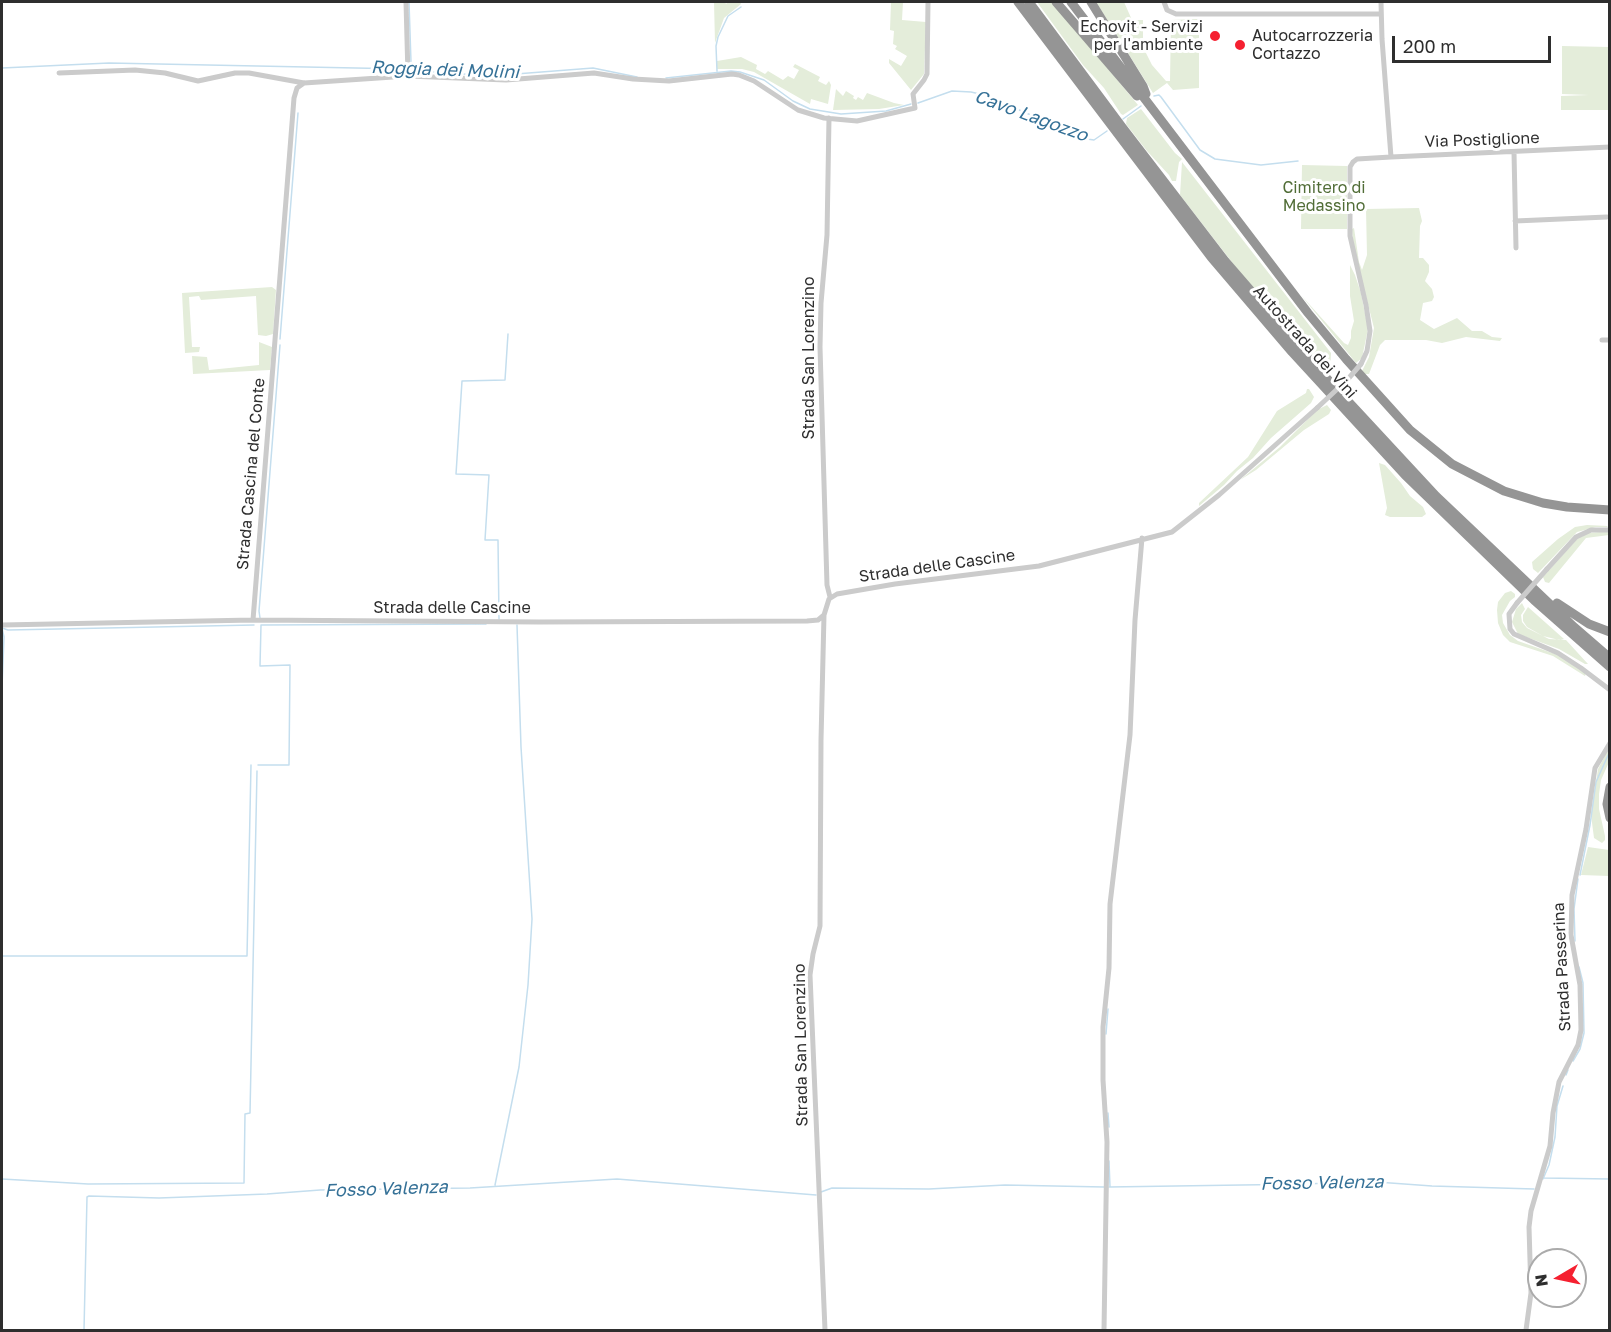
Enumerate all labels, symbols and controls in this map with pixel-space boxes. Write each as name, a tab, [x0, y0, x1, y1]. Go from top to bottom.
place label: Echovit - Servizi per l'ambiente	[1080, 17, 1203, 55]
scale bar	[1395, 24, 1554, 62]
place label: Autocarrozzeria Cortazzo	[1252, 26, 1373, 64]
marker: Echovit - Servizi per l'ambiente	[1208, 29, 1222, 43]
text: 200 m	[1403, 35, 1456, 57]
marker: Autocarrozzeria Cortazzo	[1233, 38, 1247, 52]
water label: Roggia dei Molini	[371, 57, 519, 83]
water label: Cavo Lagozzo	[971, 86, 1091, 146]
street label: Via Postiglione	[1424, 128, 1540, 152]
park label: Cimitero di Medassino	[1282, 178, 1366, 216]
street label: Strada San Lorenzino	[799, 276, 819, 440]
street label: Autostrada dei Vini	[1249, 282, 1361, 402]
street label: Strada Cascina del Conte	[233, 377, 269, 571]
street label: Strada delle Cascine	[858, 546, 1016, 586]
street label: Strada delle Cascine	[373, 598, 531, 618]
street label: Strada Passerina	[1549, 902, 1575, 1032]
street label: Strada San Lorenzino	[790, 963, 812, 1127]
water label: Fosso Valenza	[1260, 1171, 1384, 1195]
water label: Fosso Valenza	[324, 1176, 448, 1202]
north arrow	[1527, 1248, 1587, 1308]
text: N	[1530, 1273, 1552, 1288]

